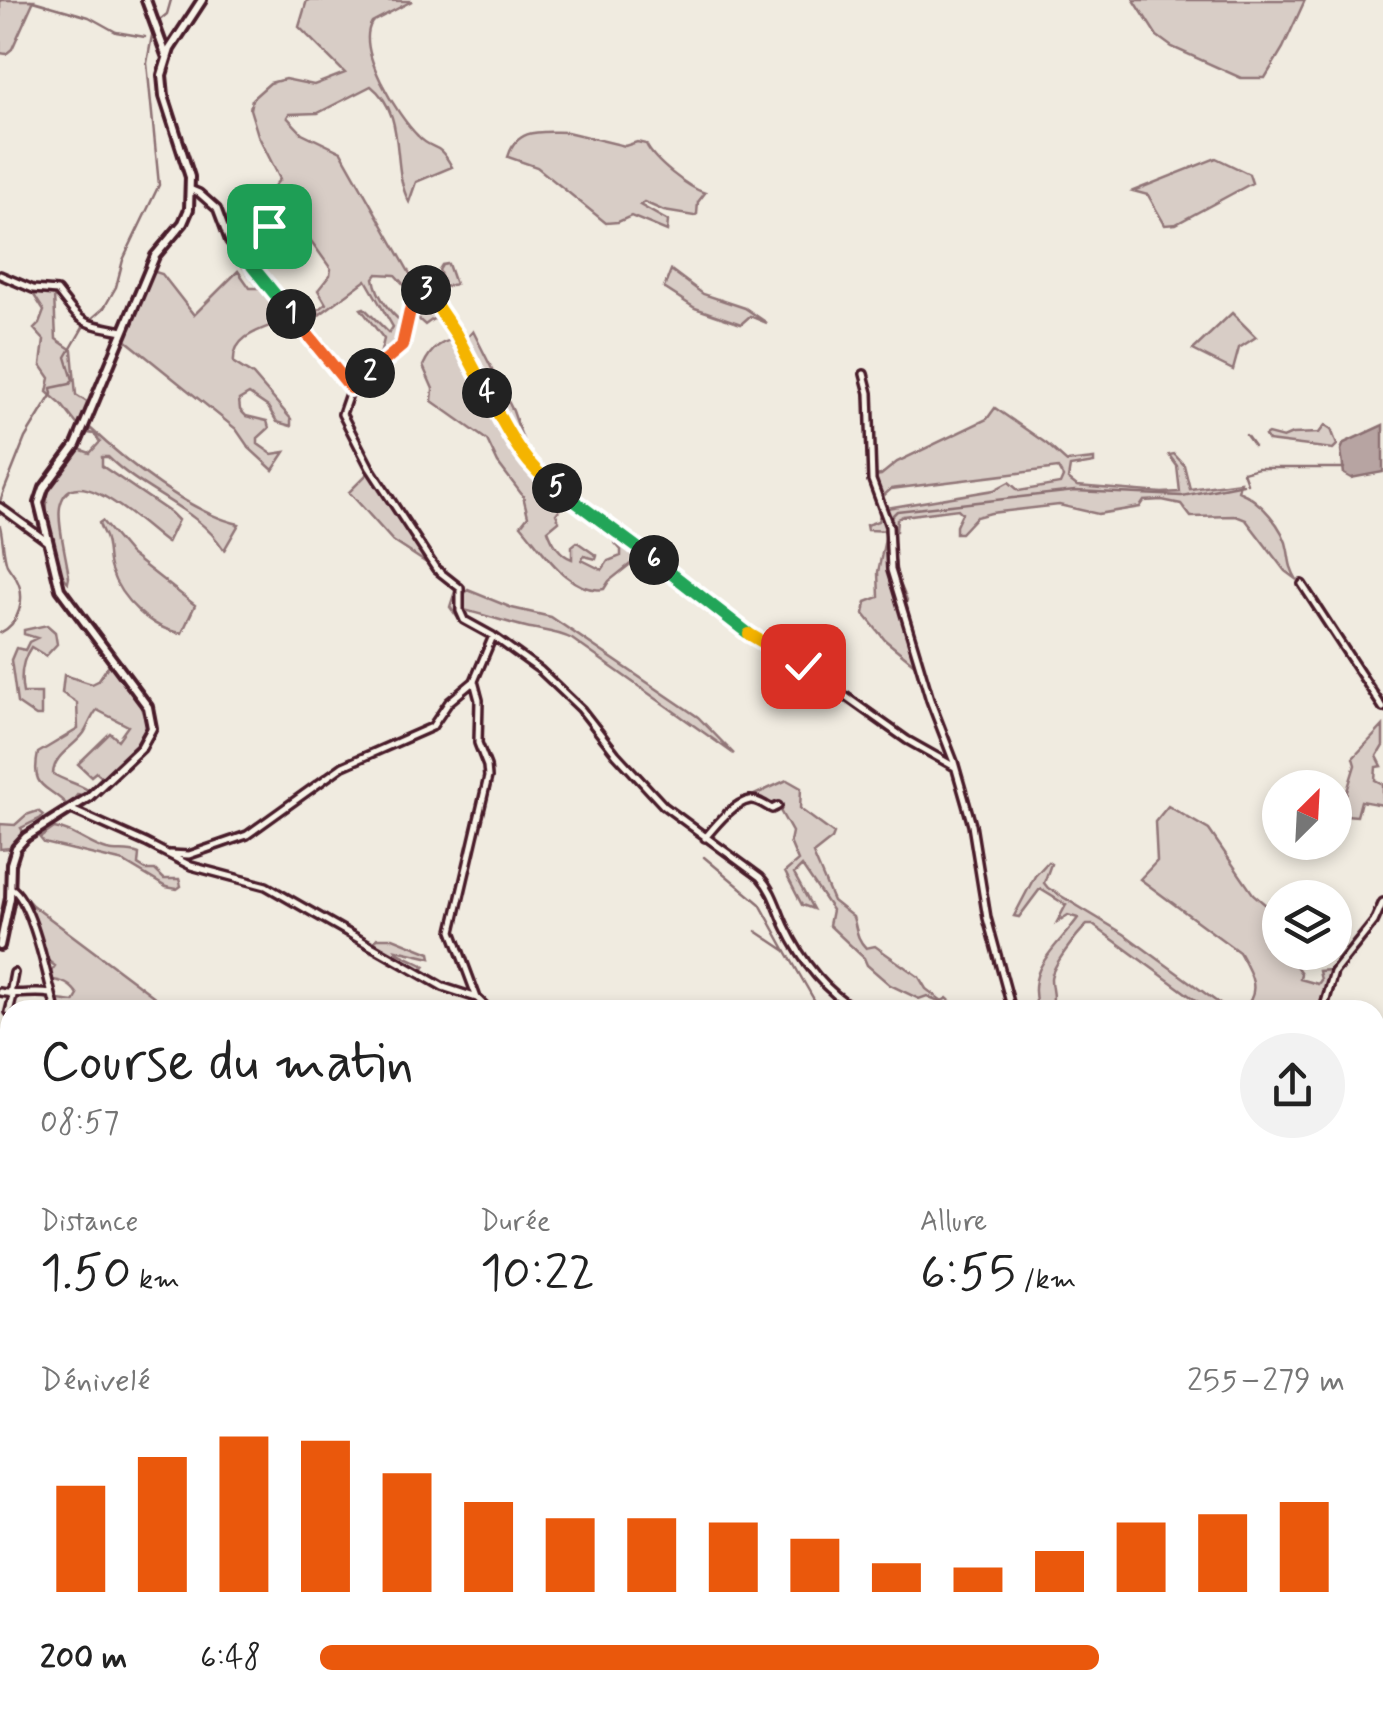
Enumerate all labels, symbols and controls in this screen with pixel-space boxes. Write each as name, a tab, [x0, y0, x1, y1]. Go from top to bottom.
pin	[227, 184, 312, 269]
icon: arrive	[242, 199, 297, 254]
pin: 3	[401, 265, 451, 315]
text: 3	[420, 271, 432, 308]
pin: 1	[266, 289, 316, 339]
text: 1	[285, 295, 297, 332]
pin: 2	[345, 348, 395, 398]
text: 2	[363, 354, 377, 391]
pin: 4	[462, 368, 512, 418]
text: 4	[479, 374, 495, 411]
pin: 5	[532, 463, 582, 513]
text: 5	[549, 469, 565, 506]
pin: 6	[629, 535, 679, 585]
text: 6	[647, 541, 661, 578]
pin	[761, 624, 846, 709]
icon: check	[776, 639, 831, 694]
north arrow	[1262, 770, 1352, 860]
map controls	[1262, 770, 1352, 970]
button: layers	[1262, 880, 1352, 970]
text: Course du matin	[40, 1028, 414, 1100]
button: share	[1240, 1033, 1345, 1138]
text: 08:57	[40, 1102, 119, 1144]
text: Distance	[40, 1204, 138, 1241]
text: Durée	[480, 1204, 551, 1241]
text: Allure	[920, 1204, 987, 1241]
text: 1.50	[40, 1241, 131, 1307]
text: 10:22	[480, 1241, 595, 1307]
text: 6:55	[920, 1241, 1016, 1307]
text: km	[131, 1262, 180, 1299]
text: /km	[1016, 1262, 1076, 1299]
text: Dénivelé	[40, 1360, 150, 1402]
text: 255–279 m	[1187, 1360, 1345, 1402]
text: 200 m	[40, 1637, 127, 1679]
text: 6:48	[200, 1637, 261, 1679]

